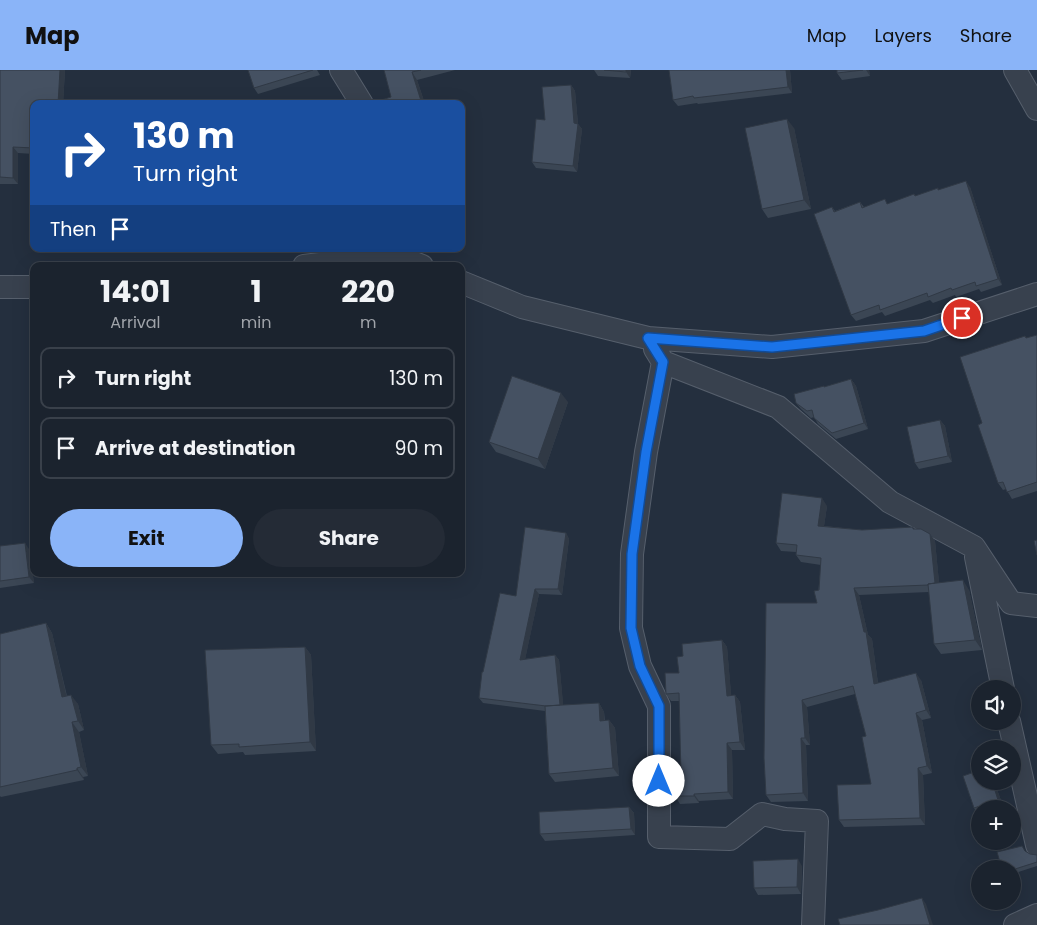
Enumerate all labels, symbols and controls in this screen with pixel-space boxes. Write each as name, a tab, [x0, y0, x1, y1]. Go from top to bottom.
text: Map	[25, 19, 80, 52]
text: Map	[807, 23, 847, 48]
text: Layers	[875, 23, 932, 48]
text: Share	[960, 23, 1012, 48]
text: 130 m	[133, 111, 235, 160]
icon: right	[50, 120, 115, 185]
text: Turn right	[133, 158, 238, 189]
icon: arrive	[106, 215, 134, 243]
text: Then	[50, 216, 96, 243]
text: 14:01	[100, 270, 171, 313]
text: 1	[250, 270, 262, 313]
text: 220	[341, 270, 395, 313]
pin	[941, 297, 983, 339]
icon: arrive	[948, 304, 976, 332]
text: Arrival	[110, 311, 161, 334]
text: min	[241, 311, 271, 334]
text: m	[360, 311, 376, 334]
icon: right	[52, 364, 80, 392]
text: Turn right	[95, 365, 191, 392]
text: 130 m	[389, 365, 443, 392]
icon: arrive	[52, 434, 80, 462]
text: Arrive at destination	[95, 435, 296, 462]
text: 90 m	[394, 435, 443, 462]
button: Exit	[50, 509, 243, 567]
button: Share	[253, 509, 445, 567]
map controls	[971, 680, 1021, 910]
button: sound	[971, 680, 1021, 730]
button: layers	[971, 740, 1021, 790]
position arrow	[632, 754, 684, 806]
button: +	[971, 800, 1021, 850]
button: −	[971, 860, 1021, 910]

